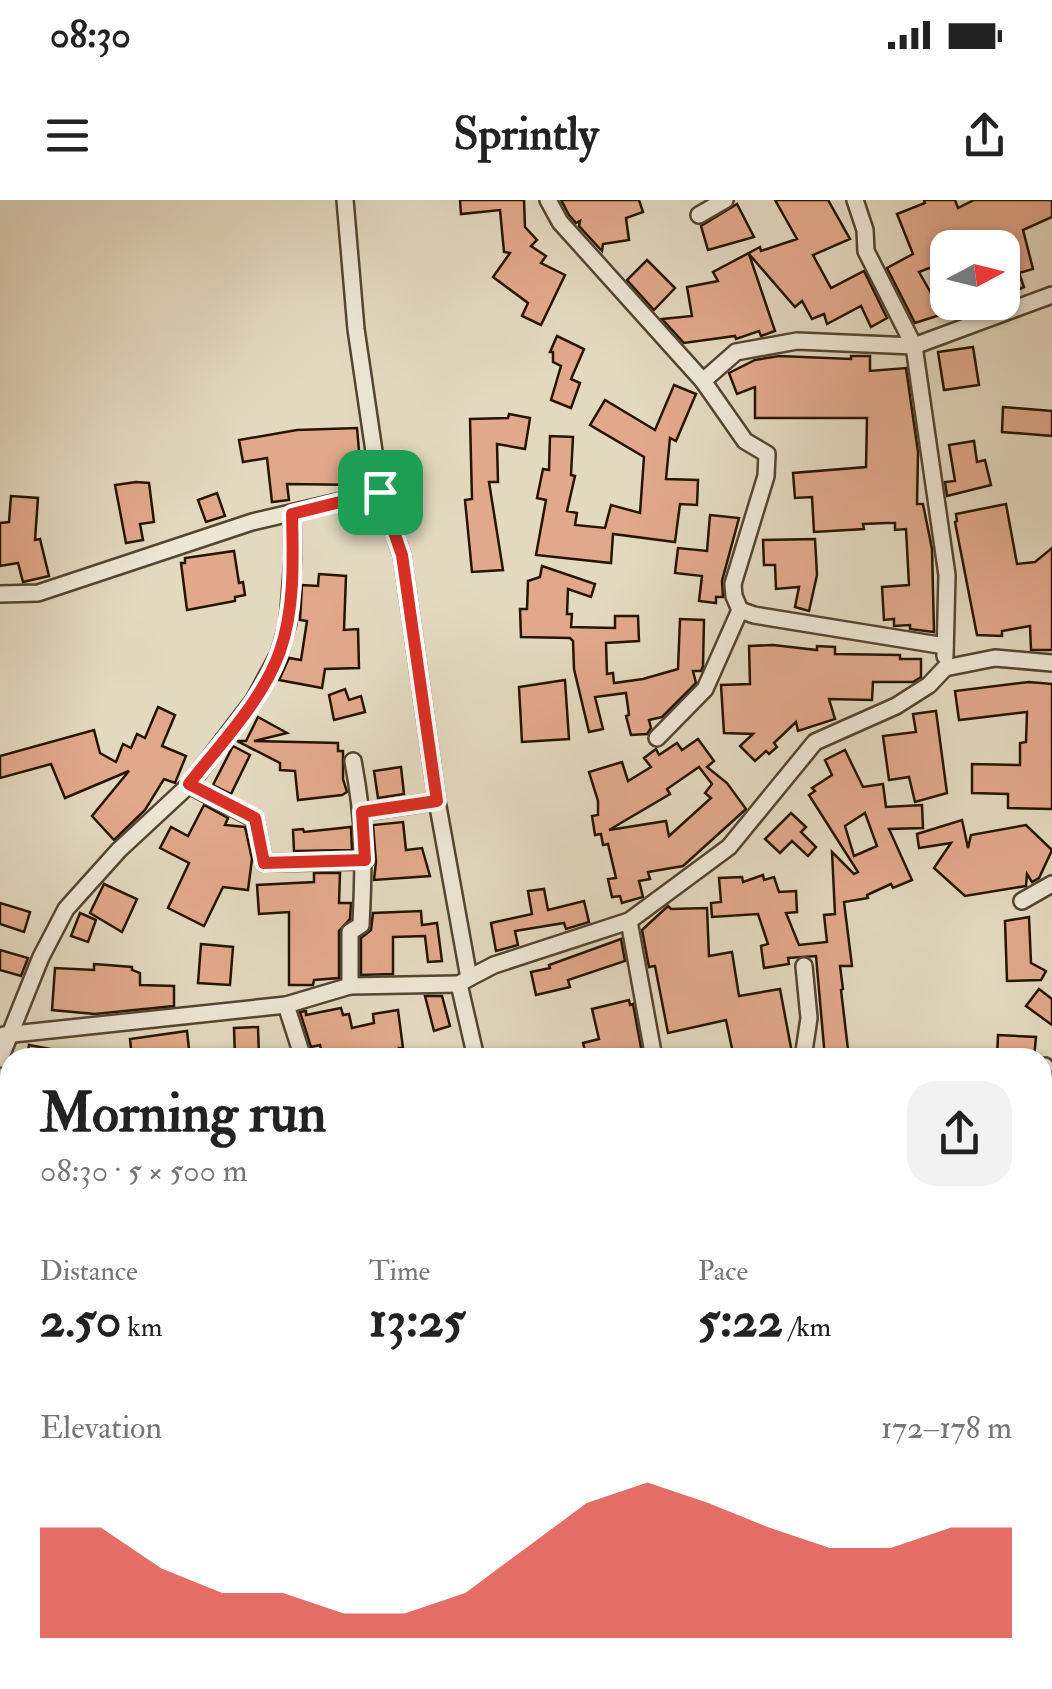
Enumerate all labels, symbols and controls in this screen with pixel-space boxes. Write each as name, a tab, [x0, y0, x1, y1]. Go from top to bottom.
text: 08:30	[50, 11, 131, 59]
text: Sprintly	[453, 107, 599, 163]
icon: menu	[40, 108, 95, 163]
icon: share	[957, 108, 1012, 163]
north arrow	[930, 230, 1020, 320]
map controls	[930, 230, 1020, 320]
pin	[338, 450, 423, 535]
icon: arrive	[353, 465, 408, 520]
text: Morning run	[40, 1079, 326, 1148]
button: share	[907, 1081, 1012, 1186]
text: 08:30 · 5 × 500 m	[40, 1151, 248, 1191]
text: Distance	[40, 1254, 138, 1289]
text: Time	[369, 1254, 430, 1289]
text: Pace	[698, 1254, 748, 1289]
text: 2.50	[40, 1289, 121, 1352]
text: 13:25	[369, 1289, 466, 1352]
text: 5:22	[698, 1289, 783, 1352]
text: km	[121, 1310, 162, 1345]
text: /km	[783, 1310, 831, 1345]
text: Elevation	[40, 1408, 162, 1448]
text: 172–178 m	[881, 1408, 1012, 1448]

